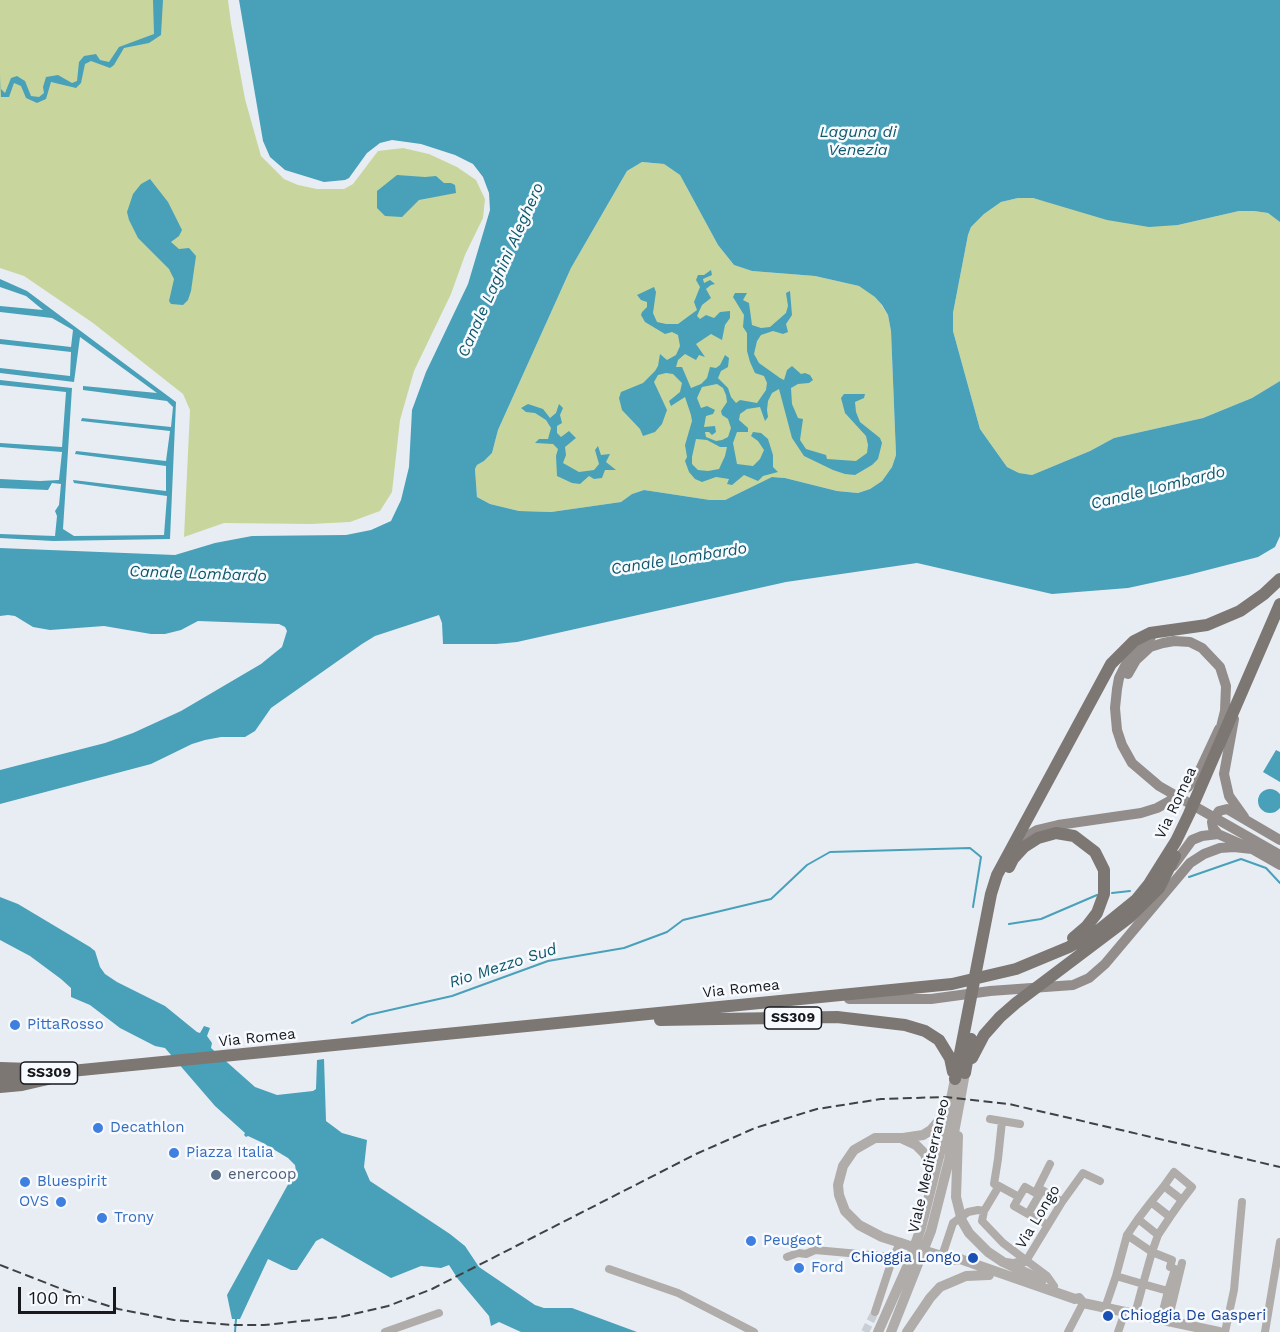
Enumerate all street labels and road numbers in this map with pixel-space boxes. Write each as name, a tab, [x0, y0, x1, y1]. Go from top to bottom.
street label: Via Romea	[1151, 764, 1201, 842]
street label: Via Romea	[702, 976, 780, 1002]
road number: SS309	[764, 1007, 822, 1029]
street label: Via Romea	[218, 1025, 296, 1051]
road number: SS309	[20, 1062, 78, 1084]
street label: Viale Mediterraneo	[905, 1097, 953, 1235]
street label: Via Longo	[1012, 1182, 1064, 1252]

